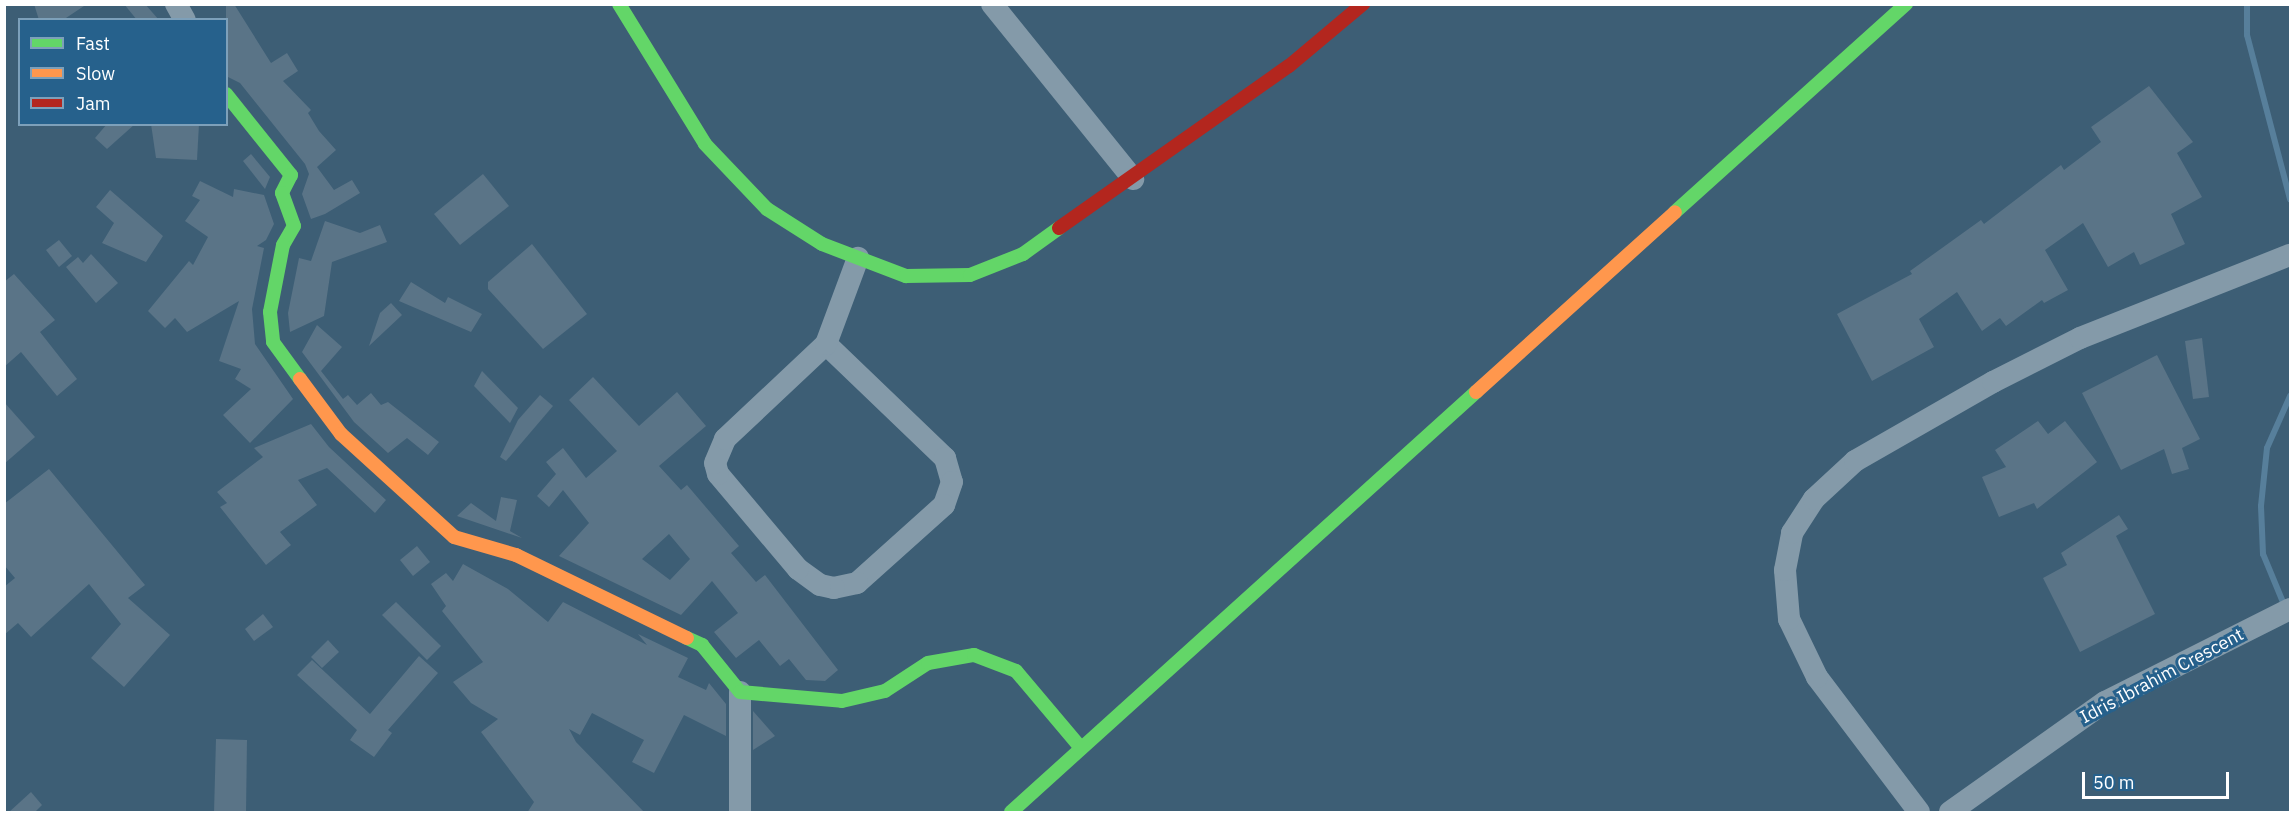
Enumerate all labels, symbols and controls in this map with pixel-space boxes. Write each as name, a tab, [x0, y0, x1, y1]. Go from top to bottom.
legend	[18, 18, 228, 126]
text: Fast	[76, 32, 110, 55]
text: Slow	[76, 62, 115, 85]
text: Jam	[76, 92, 111, 115]
street label: Idris Ibrahim Crescent	[2077, 624, 2247, 728]
scale bar	[2085, 760, 2232, 798]
text: 50 m	[2093, 771, 2135, 794]

